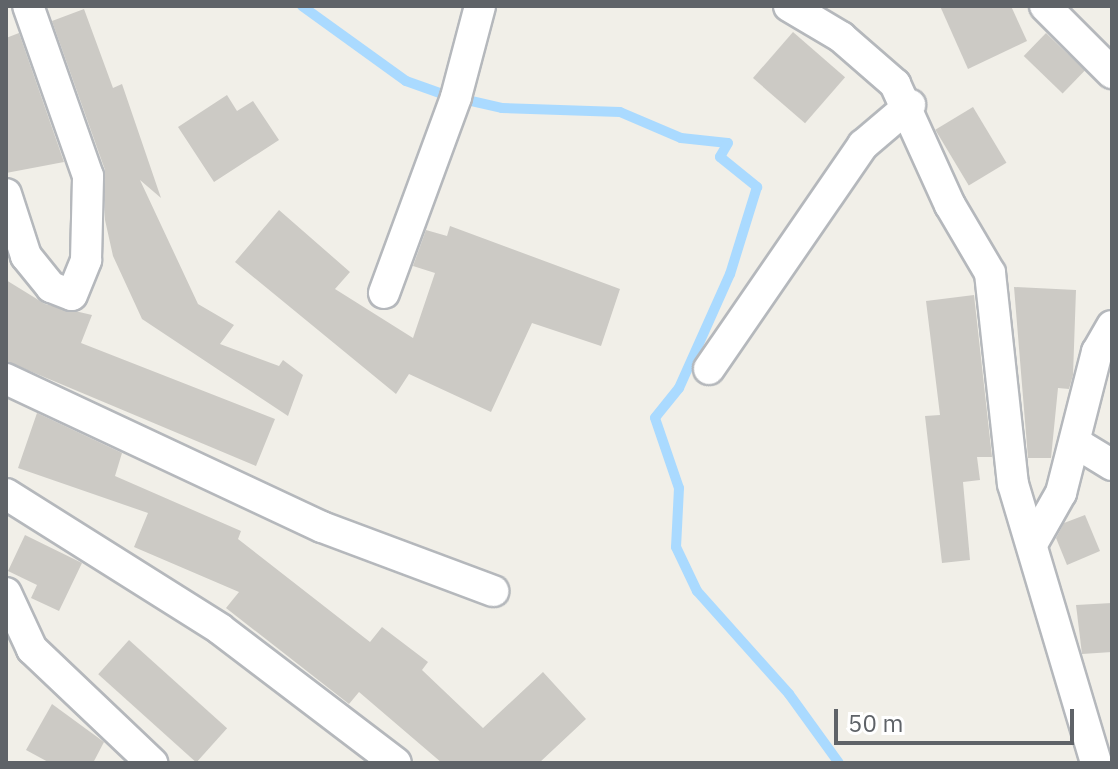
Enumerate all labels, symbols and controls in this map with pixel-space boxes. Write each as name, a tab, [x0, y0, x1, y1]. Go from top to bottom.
scale bar	[838, 693, 1078, 743]
text: 50 m	[848, 707, 903, 739]

